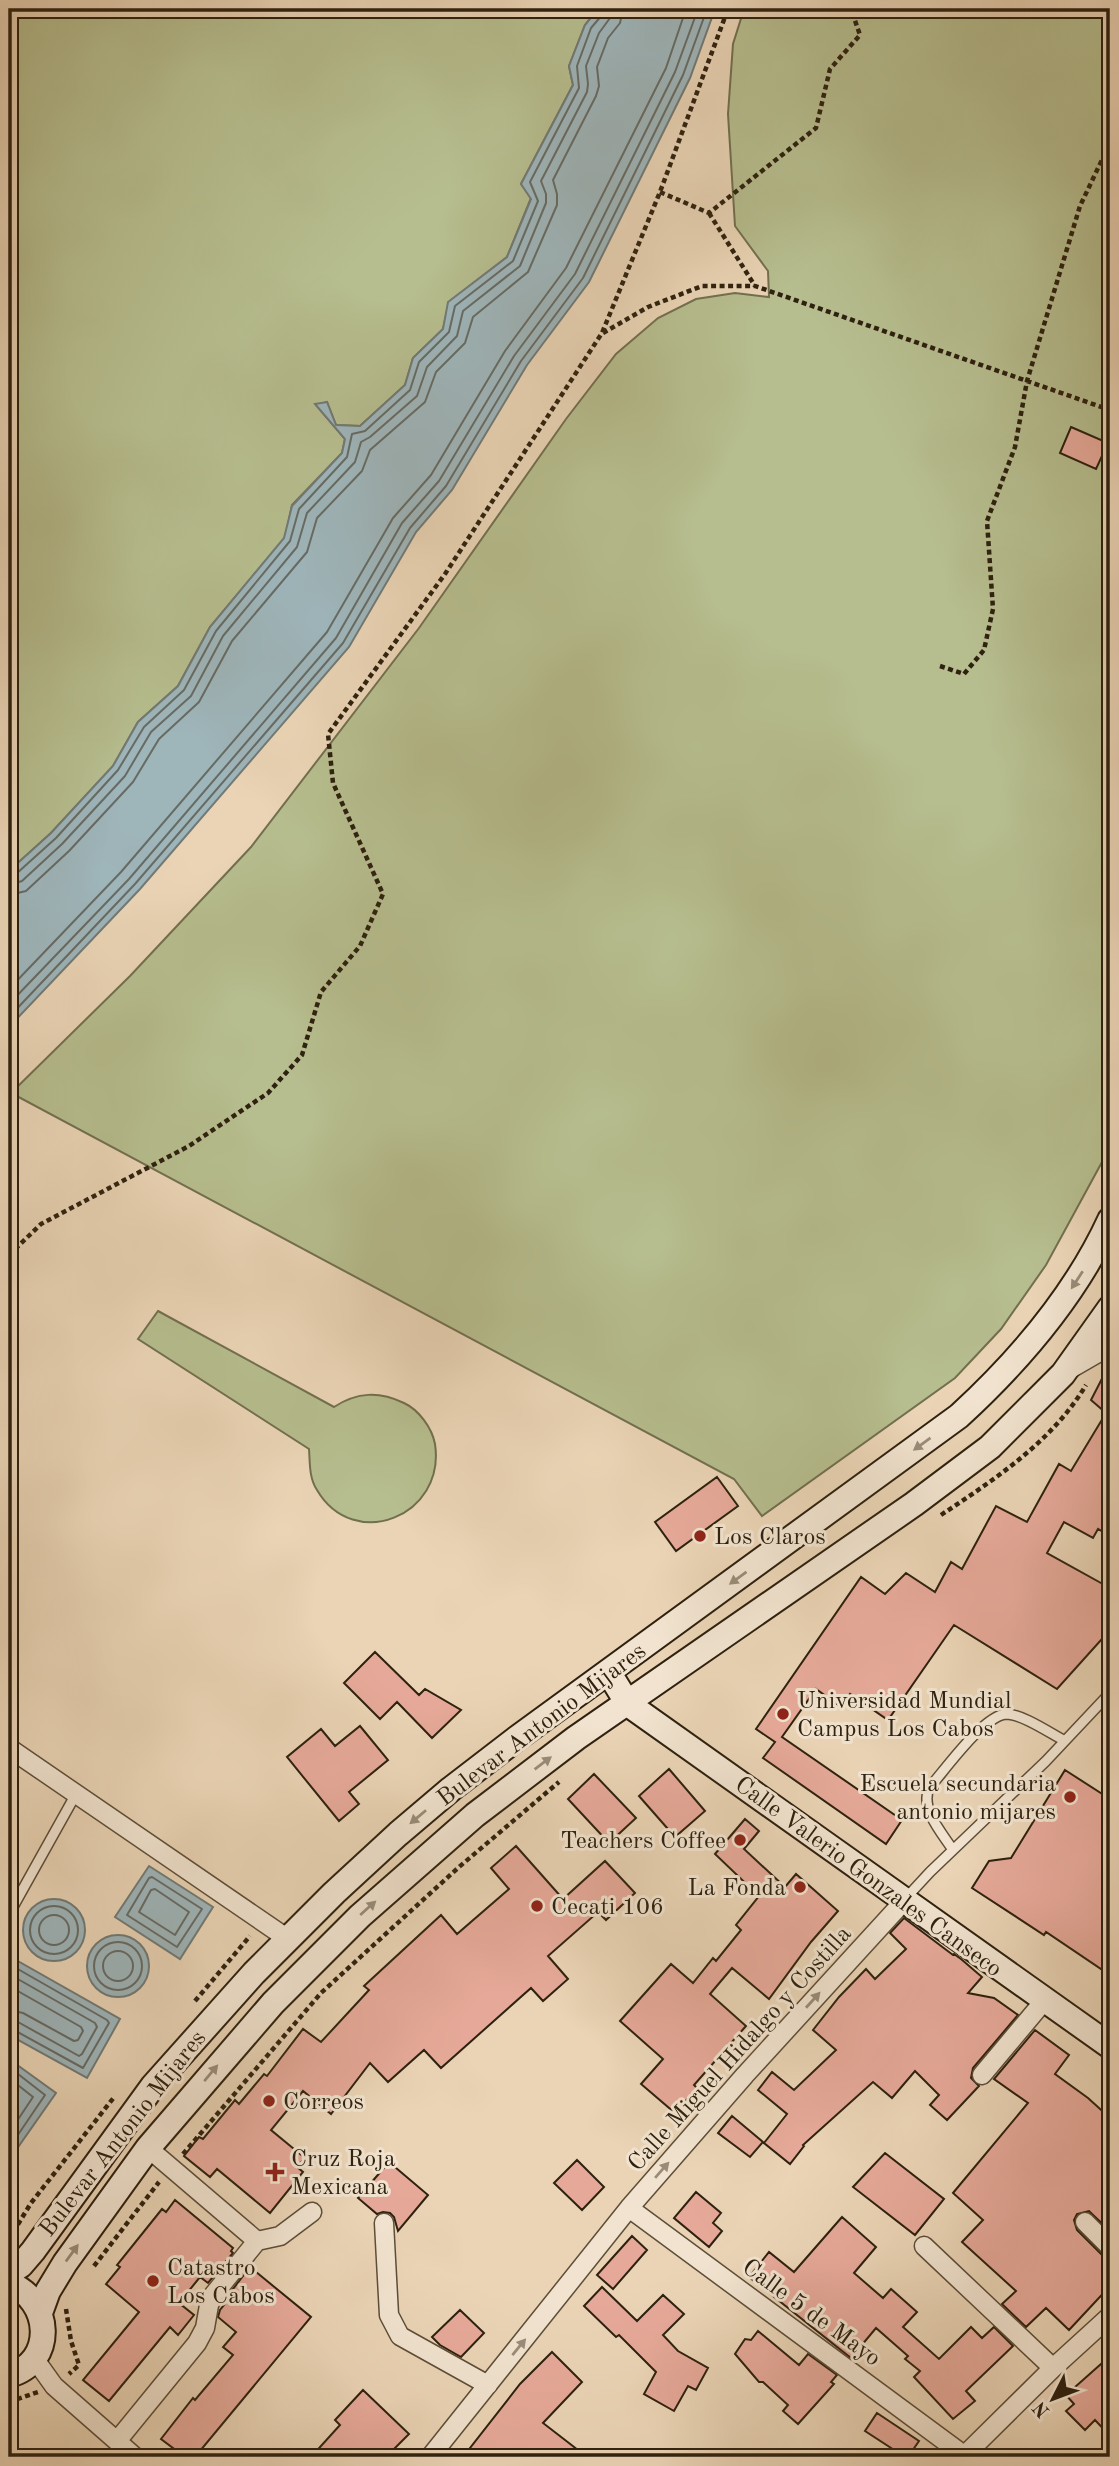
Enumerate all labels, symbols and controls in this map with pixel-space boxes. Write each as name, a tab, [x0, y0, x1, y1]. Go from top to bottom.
one-way arrow	[1071, 1270, 1084, 1289]
one-way arrow	[913, 1437, 931, 1451]
place label: Los Claros	[714, 1526, 826, 1550]
marker: Los Claros	[692, 1528, 708, 1544]
one-way arrow	[729, 1571, 747, 1585]
street label: Bulevar Antonio Mijares	[433, 1639, 651, 1812]
place label: Universidad Mundial Campus Los Cabos	[797, 1690, 1011, 1742]
marker: Universidad Mundial Campus Los Cabos	[775, 1706, 791, 1722]
one-way arrow	[534, 1757, 552, 1771]
street label: Calle Valerio Gonzales Canseco	[730, 1773, 1006, 1982]
place label: Escuela secundaria antonio mijares	[859, 1773, 1056, 1825]
marker: Escuela secundaria antonio mijares	[1062, 1789, 1078, 1805]
one-way arrow	[410, 1809, 427, 1824]
place label: Teachers Coffee	[560, 1830, 726, 1854]
marker: Teachers Coffee	[732, 1832, 748, 1848]
place label: La Fonda	[688, 1877, 786, 1901]
marker: La Fonda	[792, 1879, 808, 1895]
place label: Cecati 106	[551, 1896, 664, 1920]
marker: Cecati 106	[529, 1898, 545, 1914]
one-way arrow	[359, 1901, 376, 1917]
street label: Calle Miguel Hidalgo y Costilla	[624, 1922, 857, 2177]
one-way arrow	[805, 1992, 821, 2009]
street label: Bulevar Antonio Mijares	[36, 2027, 211, 2242]
one-way arrow	[203, 2064, 219, 2082]
place label: Correos	[283, 2091, 364, 2115]
marker: Correos	[261, 2093, 277, 2109]
place label: Cruz Roja Mexicana	[291, 2148, 396, 2200]
marker: Cruz Roja Mexicana	[265, 2162, 285, 2182]
one-way arrow	[654, 2162, 669, 2179]
one-way arrow	[65, 2244, 79, 2262]
street label: Calle 5 de Mayo	[737, 2256, 884, 2372]
place label: Catastro Los Cabos	[167, 2257, 275, 2309]
marker: Catastro Los Cabos	[145, 2273, 161, 2289]
one-way arrow	[511, 2338, 526, 2356]
north arrow	[1018, 2364, 1088, 2434]
text: N	[1030, 2397, 1054, 2420]

